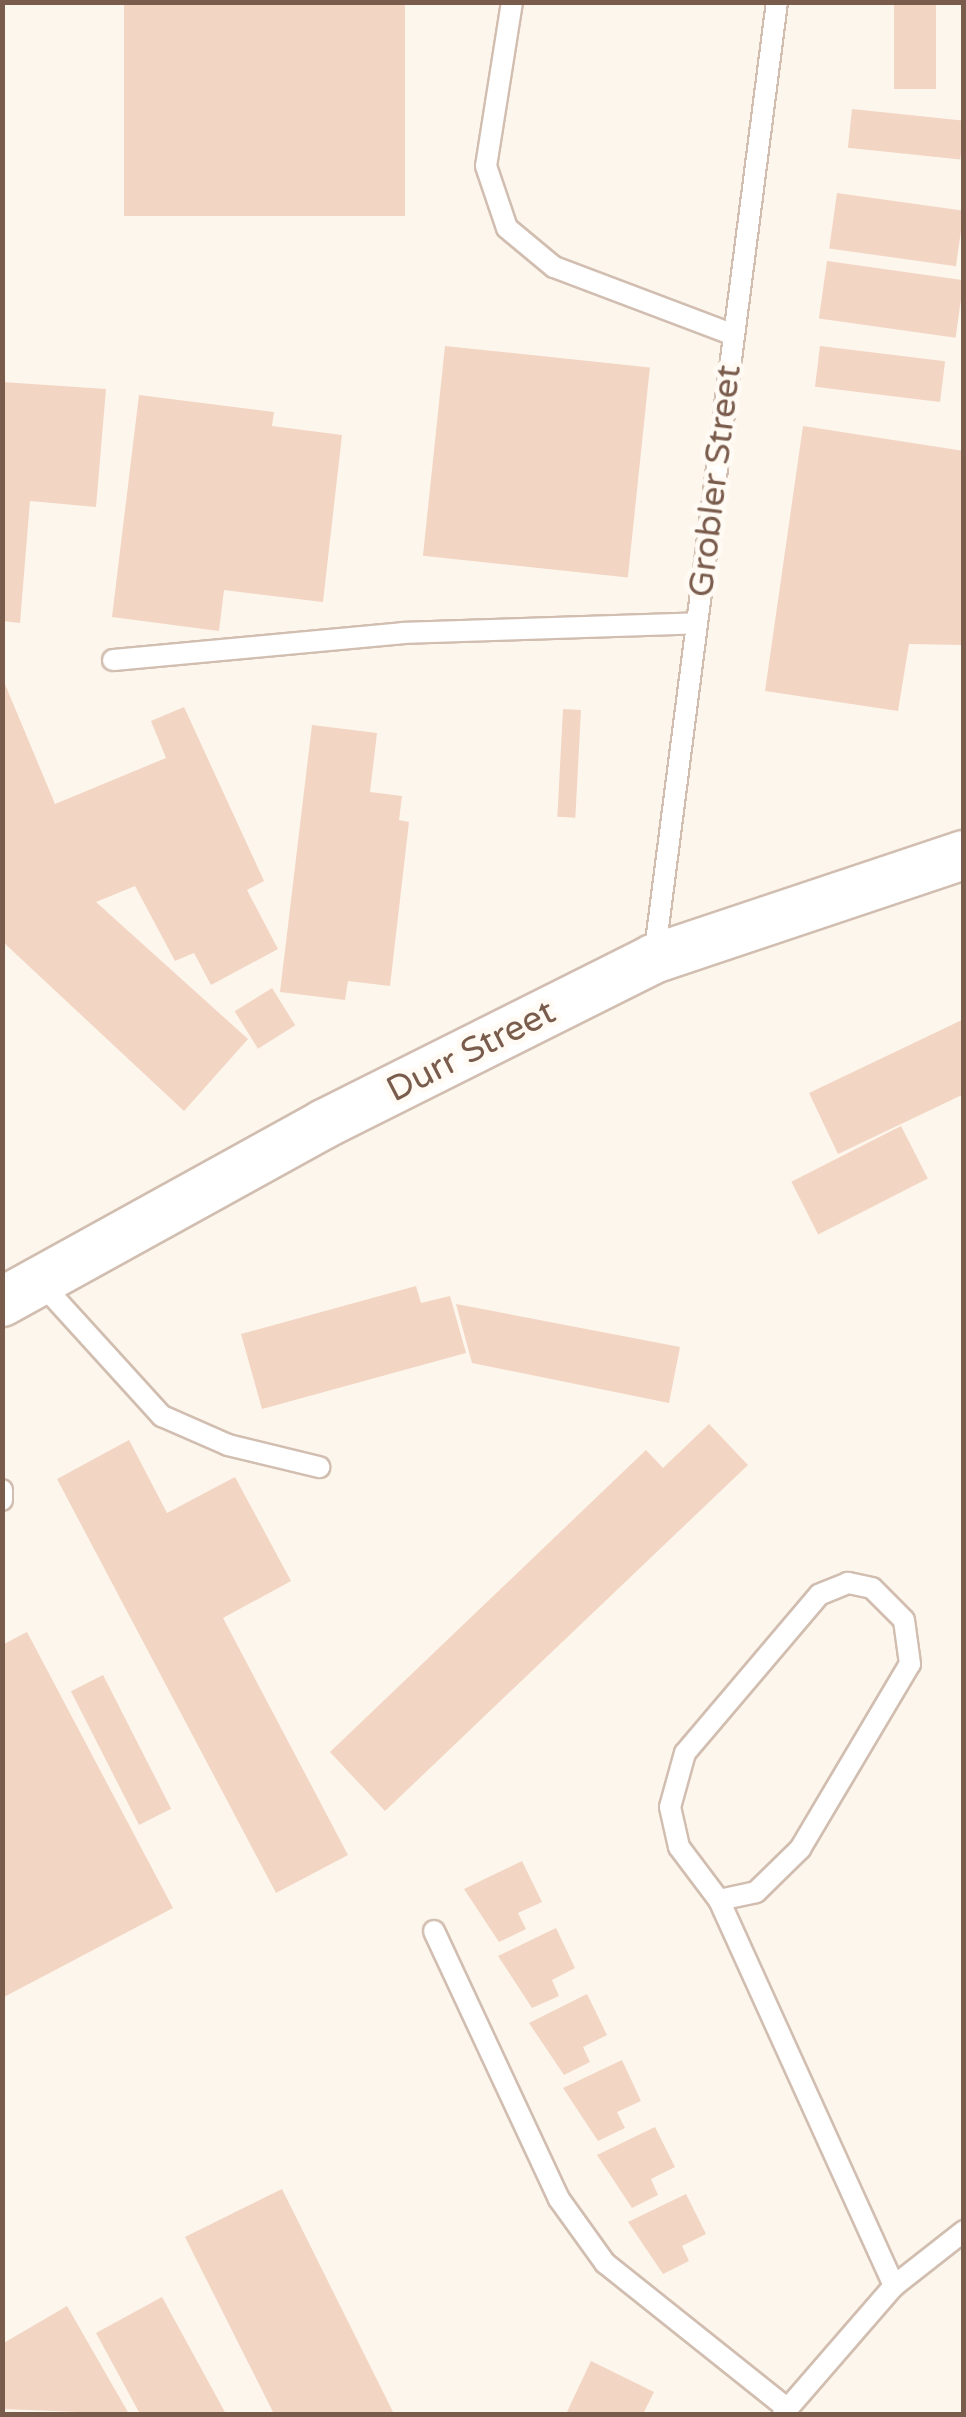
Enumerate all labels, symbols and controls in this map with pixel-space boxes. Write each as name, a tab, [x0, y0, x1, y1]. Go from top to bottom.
street label: Grobler Street	[680, 362, 750, 600]
street label: Durr Street	[380, 991, 562, 1111]

